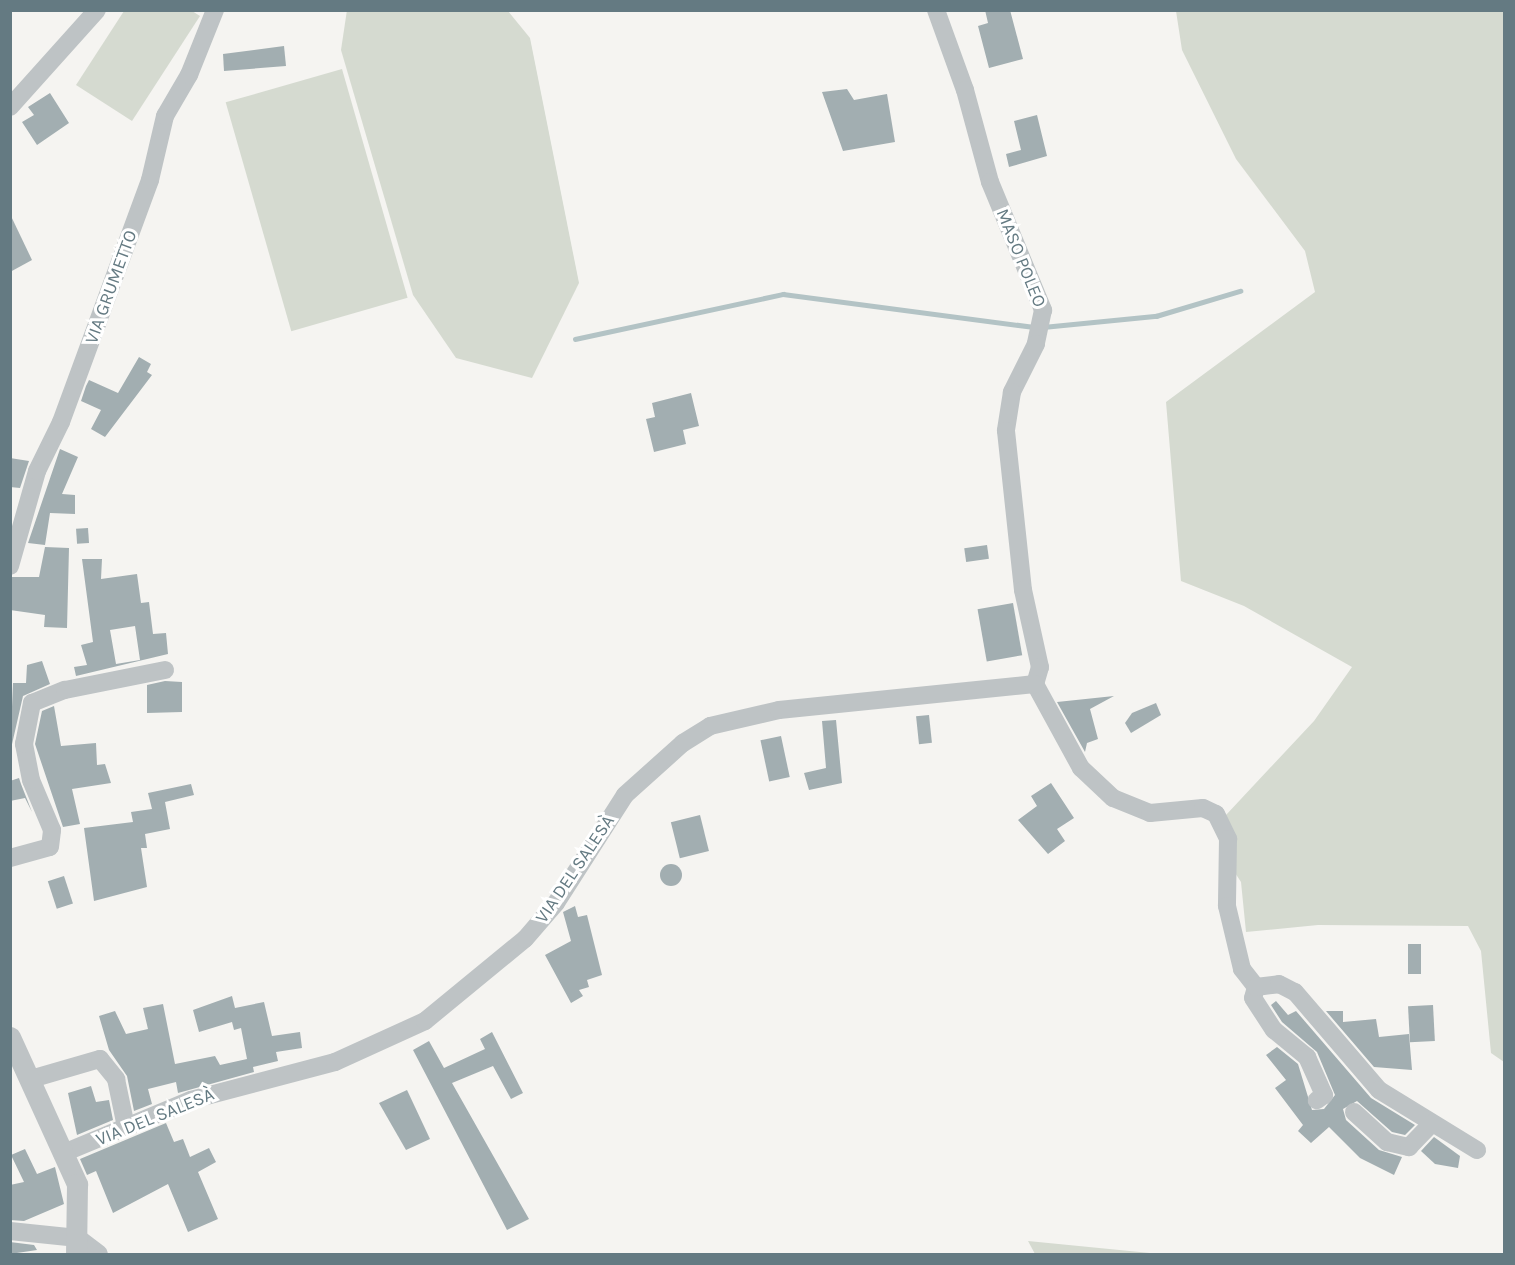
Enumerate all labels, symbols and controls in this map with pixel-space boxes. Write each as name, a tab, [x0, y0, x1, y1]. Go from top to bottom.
street label: MASO POLEO	[991, 206, 1051, 310]
street label: VIA GRUMETTO	[80, 227, 142, 347]
street label: VIA DEL SALESÀ	[531, 811, 619, 927]
street label: VIA DEL SALESÀ	[93, 1083, 217, 1151]

